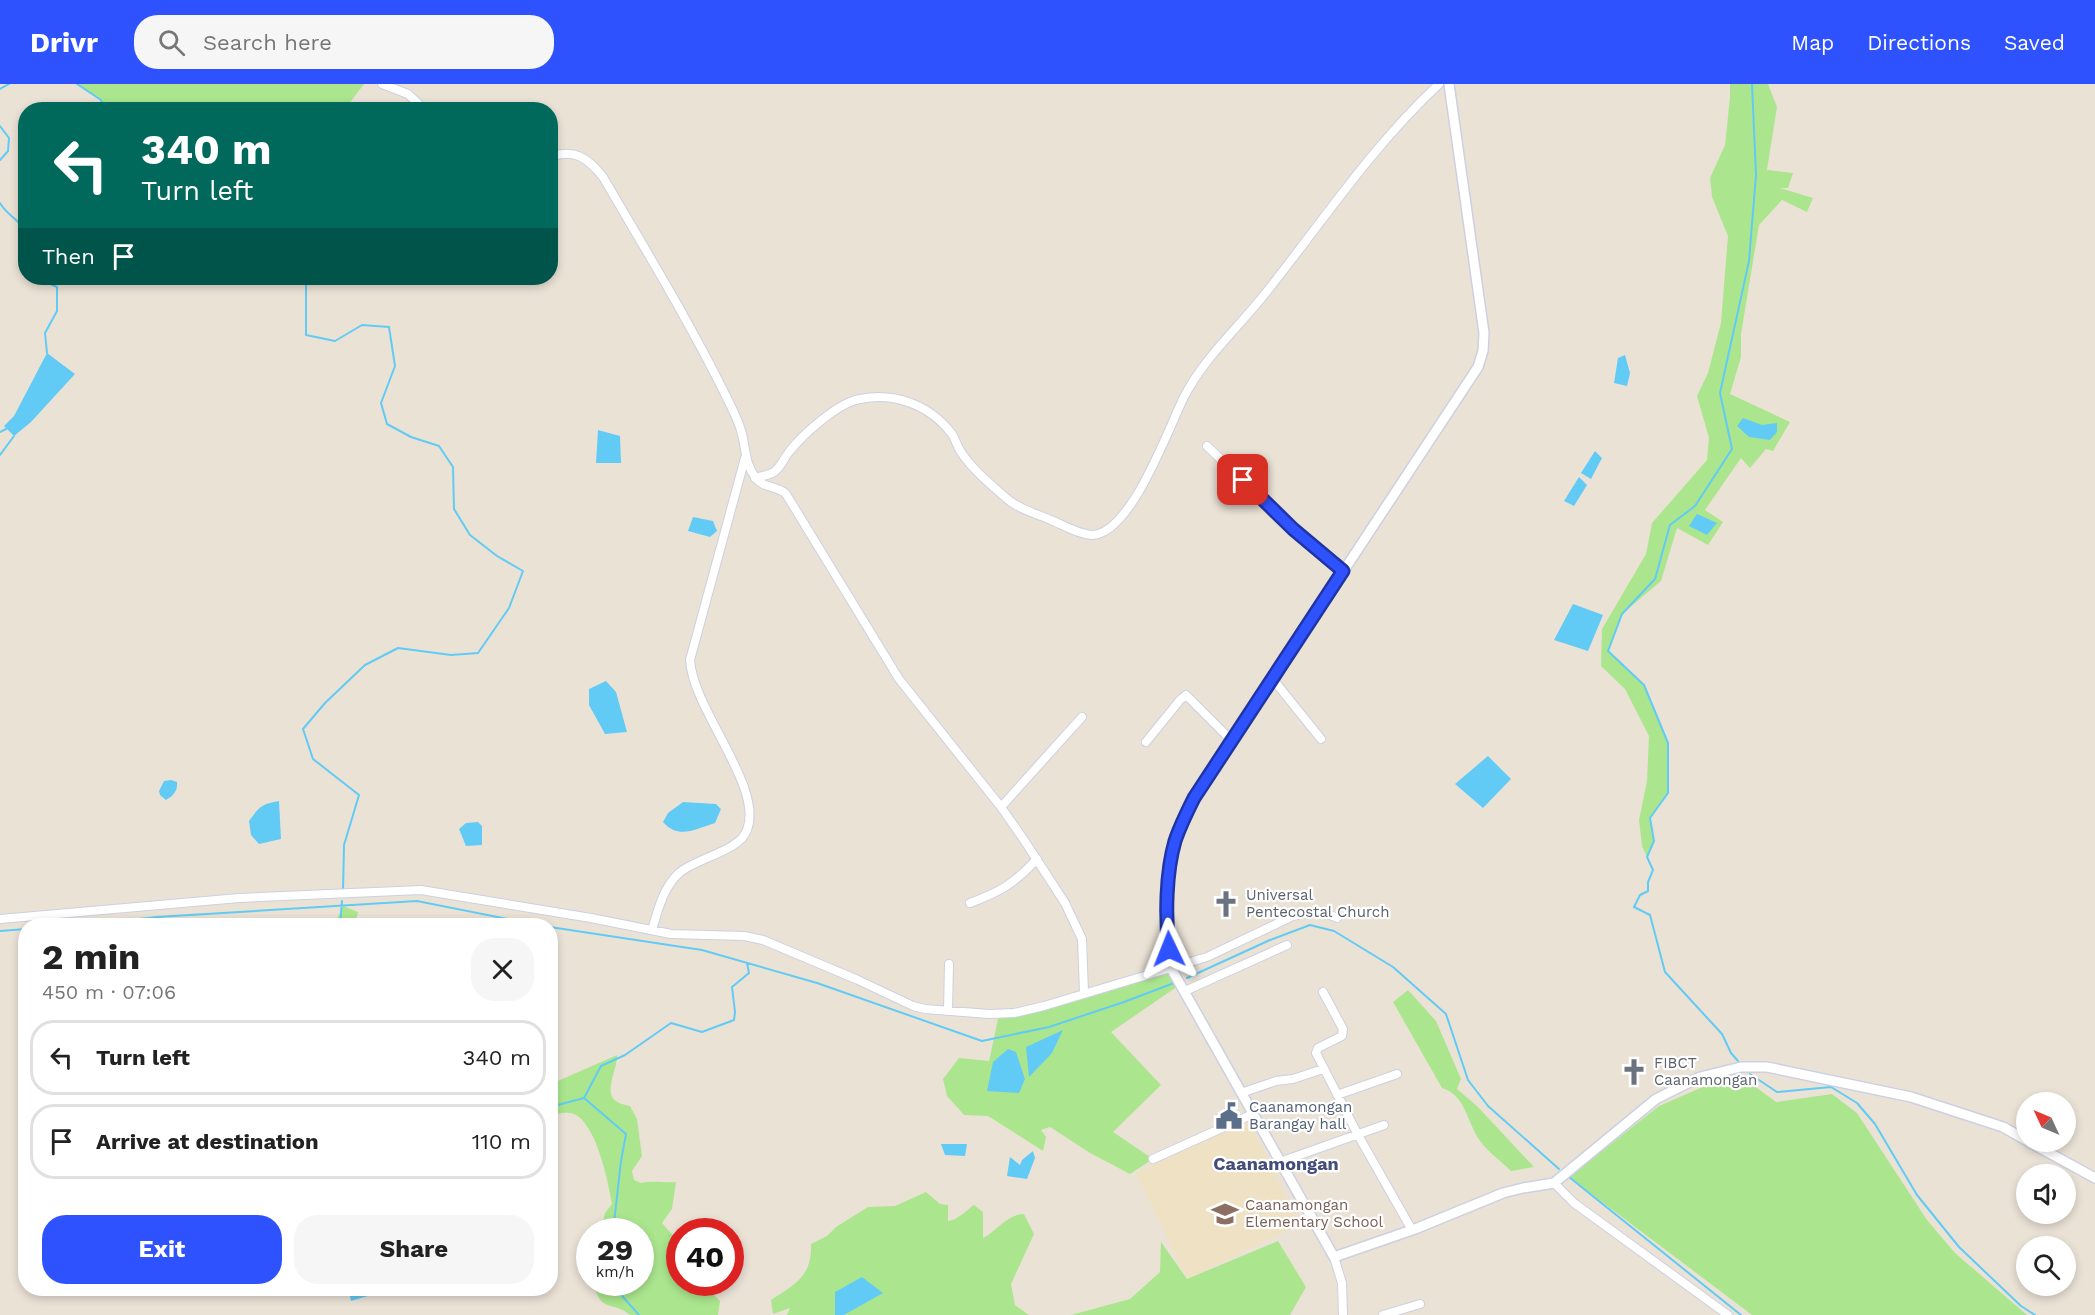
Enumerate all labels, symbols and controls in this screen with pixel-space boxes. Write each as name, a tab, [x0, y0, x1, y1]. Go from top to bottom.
search box	[134, 15, 554, 69]
text: Drivr	[30, 26, 98, 59]
icon: search	[155, 26, 188, 59]
text: Search here	[203, 30, 332, 55]
text: Map	[1791, 30, 1834, 55]
text: Directions	[1867, 30, 1971, 55]
text: Saved	[2004, 30, 2065, 55]
text: 340 m	[141, 125, 272, 174]
icon: left	[42, 126, 120, 204]
text: Turn left	[141, 175, 253, 207]
icon: arrive	[107, 240, 140, 273]
text: Then	[42, 244, 95, 269]
pin	[1217, 454, 1268, 505]
icon: arrive	[1226, 463, 1259, 496]
place label: Universal Pentecostal Church	[1246, 886, 1389, 921]
church icon: Universal Pentecostal Church	[1211, 889, 1241, 919]
position arrow	[1137, 917, 1201, 981]
text: 2 min	[42, 936, 140, 978]
button: close	[471, 938, 534, 1001]
text: 450 m · 07:06	[42, 980, 176, 1004]
icon: left	[45, 1041, 78, 1074]
text: Turn left	[96, 1045, 190, 1070]
text: 340 m	[463, 1045, 531, 1070]
place label: FIBCT Caanamongan	[1654, 1054, 1757, 1089]
church icon: FIBCT Caanamongan	[1619, 1057, 1649, 1087]
north arrow	[2016, 1092, 2076, 1152]
map controls	[2016, 1092, 2076, 1296]
place label: Caanamongan Barangay hall	[1249, 1098, 1352, 1133]
public building icon: Caanamongan Barangay hall	[1214, 1101, 1244, 1131]
icon: arrive	[45, 1125, 78, 1158]
text: Arrive at destination	[96, 1129, 319, 1154]
text: 110 m	[472, 1129, 531, 1154]
district label: Caanamongan	[1213, 1153, 1339, 1174]
button: sound	[2016, 1164, 2076, 1224]
place label: Caanamongan Elementary School	[1245, 1196, 1384, 1231]
school or university icon: Caanamongan Elementary School	[1210, 1199, 1240, 1229]
button: Exit	[42, 1215, 282, 1284]
button: Share	[294, 1215, 534, 1284]
speed limit sign: 40	[666, 1218, 744, 1296]
text: 29	[597, 1232, 633, 1267]
button: search	[2016, 1236, 2076, 1296]
text: km/h	[596, 1263, 634, 1281]

